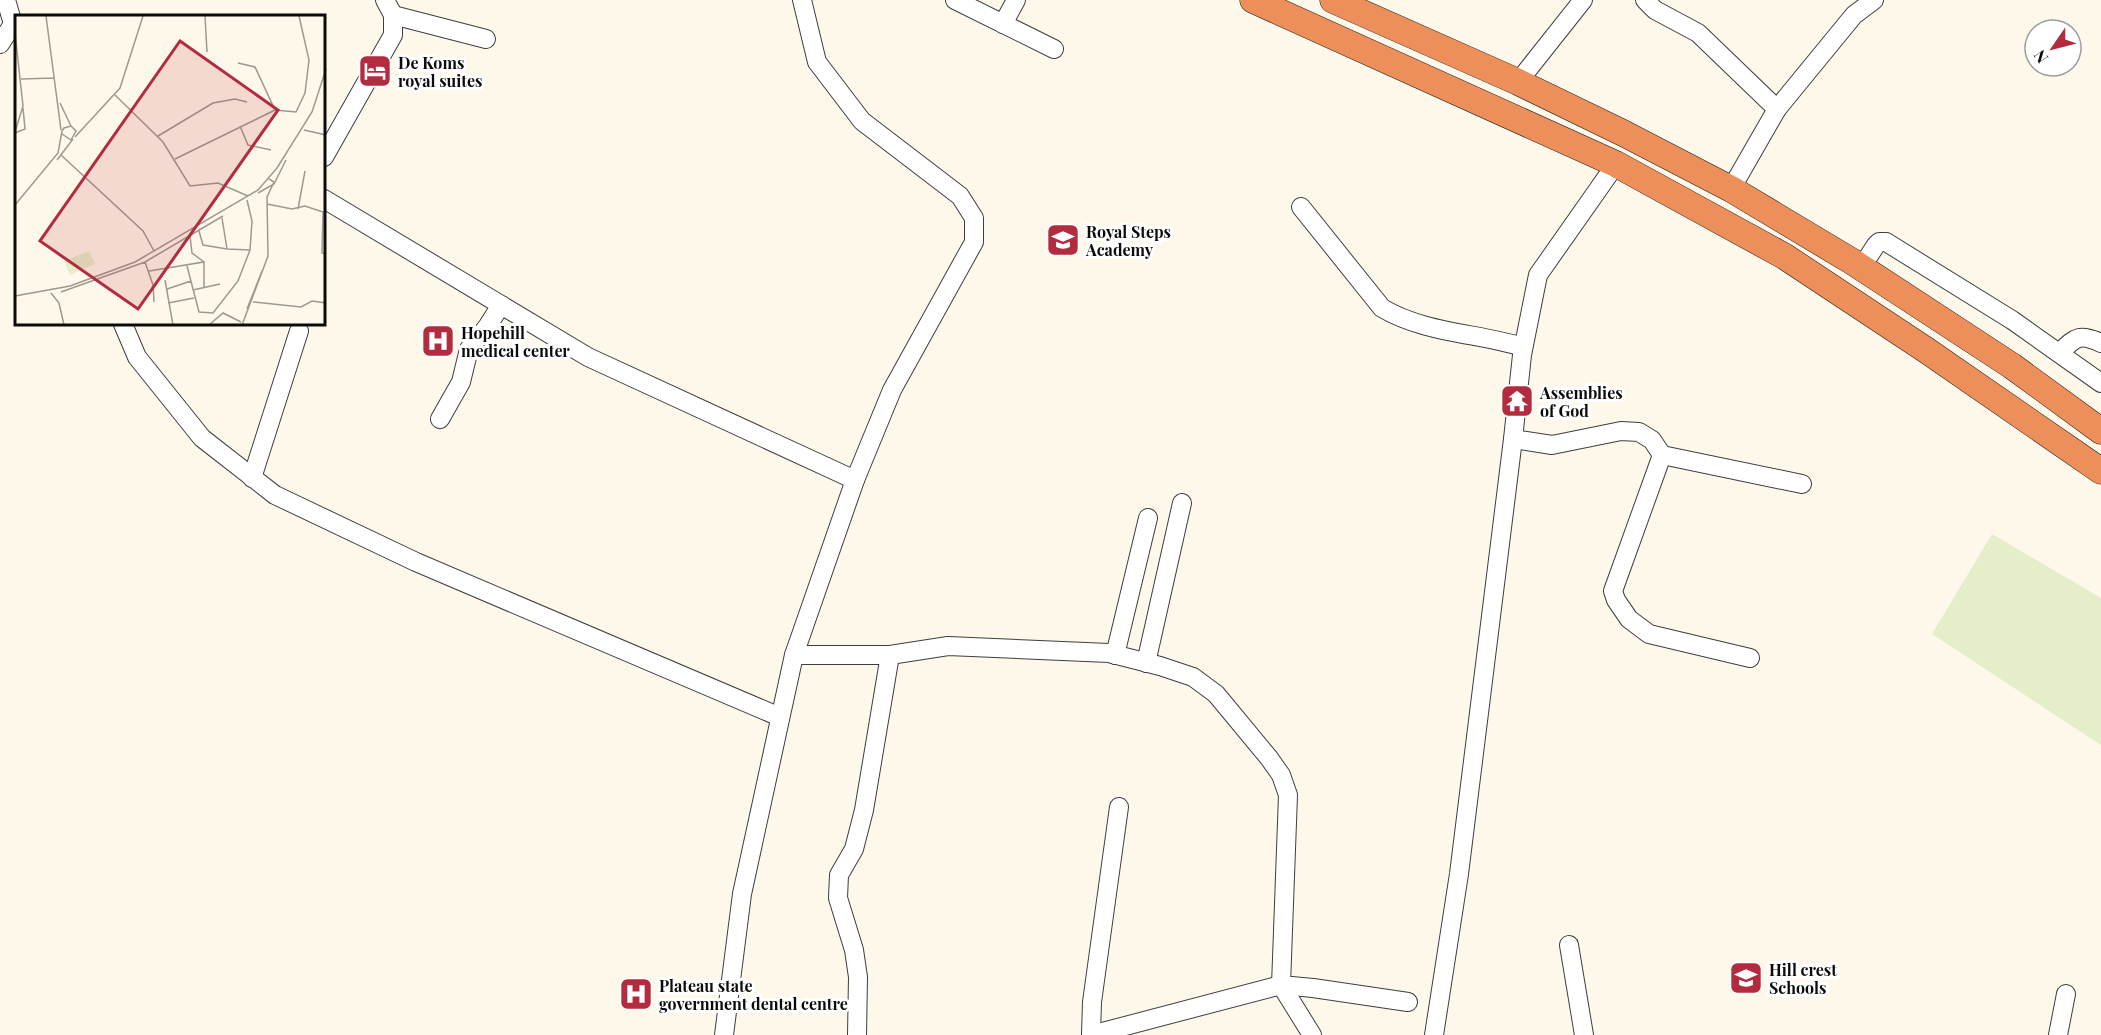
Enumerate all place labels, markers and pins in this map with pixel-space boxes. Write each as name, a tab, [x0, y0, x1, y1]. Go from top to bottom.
place label: De Koms royal suites	[398, 52, 482, 91]
hotel icon: De Koms royal suites	[357, 53, 393, 89]
place label: Royal Steps Academy	[1085, 221, 1171, 260]
school or university icon: Royal Steps Academy	[1045, 222, 1081, 258]
place label: Hopehill medical center	[461, 322, 570, 361]
hospital icon: Hopehill medical center	[420, 323, 456, 359]
place label: Assemblies of God	[1539, 382, 1623, 421]
temple icon: Assemblies of God	[1499, 383, 1535, 419]
place label: Hill crest Schools	[1769, 959, 1837, 998]
school or university icon: Hill crest Schools	[1728, 960, 1764, 996]
place label: Plateau state government dental centre	[659, 975, 848, 1014]
hospital icon: Plateau state government dental centre	[618, 976, 654, 1012]

